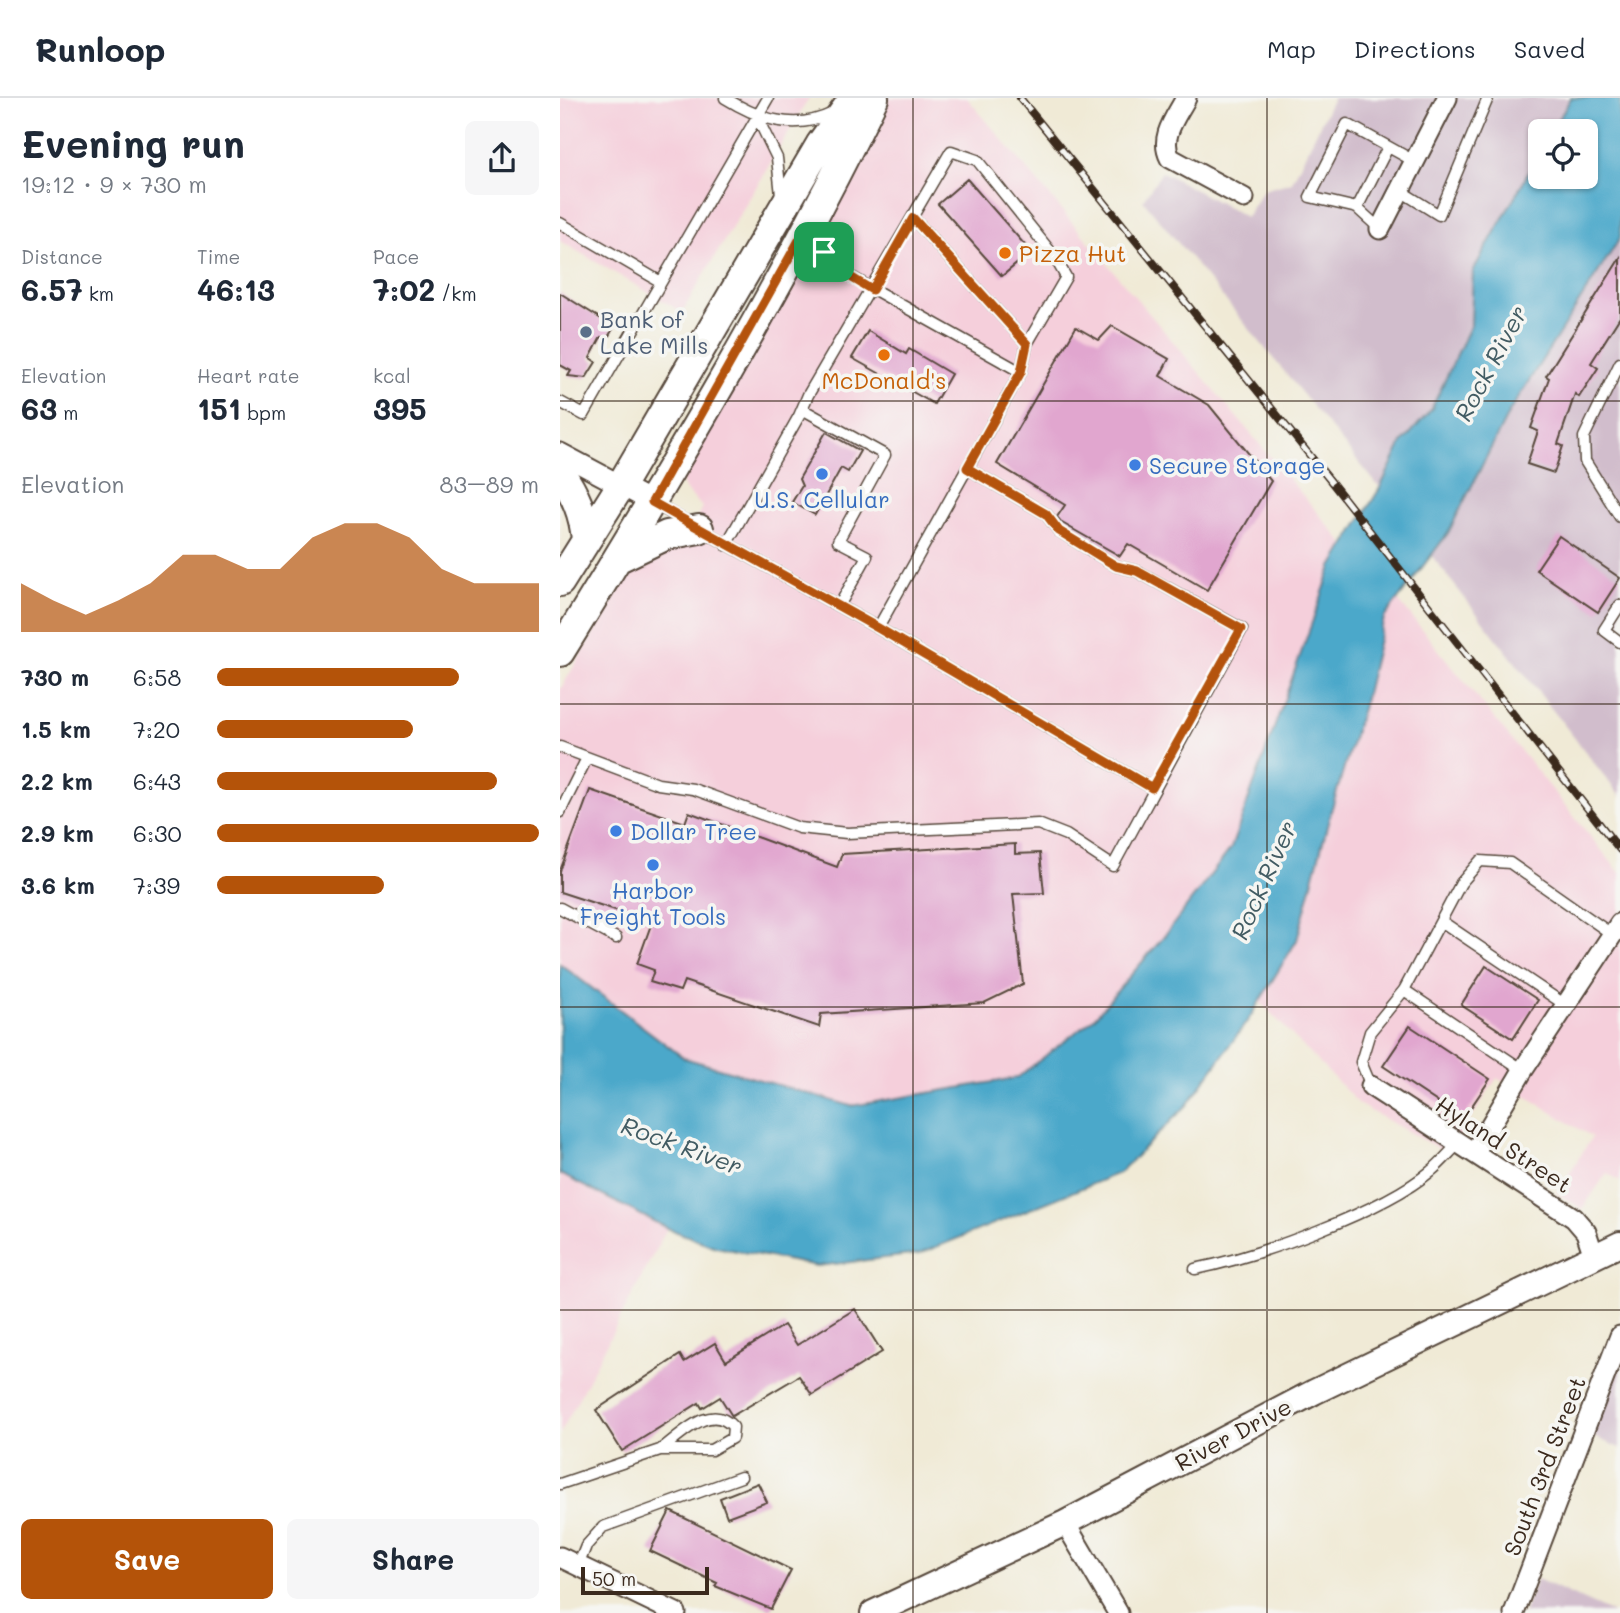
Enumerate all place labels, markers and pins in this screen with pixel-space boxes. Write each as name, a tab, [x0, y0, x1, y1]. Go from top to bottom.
pin	[794, 222, 854, 282]
place label: Pizza Hut	[1019, 238, 1126, 268]
marker: Pizza Hut	[997, 245, 1013, 261]
place label: Bank of Lake Mills	[600, 304, 708, 360]
marker: Bank of Lake Mills	[578, 324, 594, 340]
marker: McDonald's	[876, 347, 892, 363]
place label: McDonald's	[822, 365, 946, 395]
place label: Secure Storage	[1149, 450, 1326, 480]
marker: Secure Storage	[1127, 457, 1143, 473]
marker: U.S. Cellular	[814, 466, 830, 482]
place label: U.S. Cellular	[754, 484, 890, 514]
place label: Dollar Tree	[630, 816, 757, 846]
marker: Dollar Tree	[608, 823, 624, 839]
marker: Harbor Freight Tools	[645, 857, 661, 873]
place label: Harbor Freight Tools	[580, 875, 726, 931]

